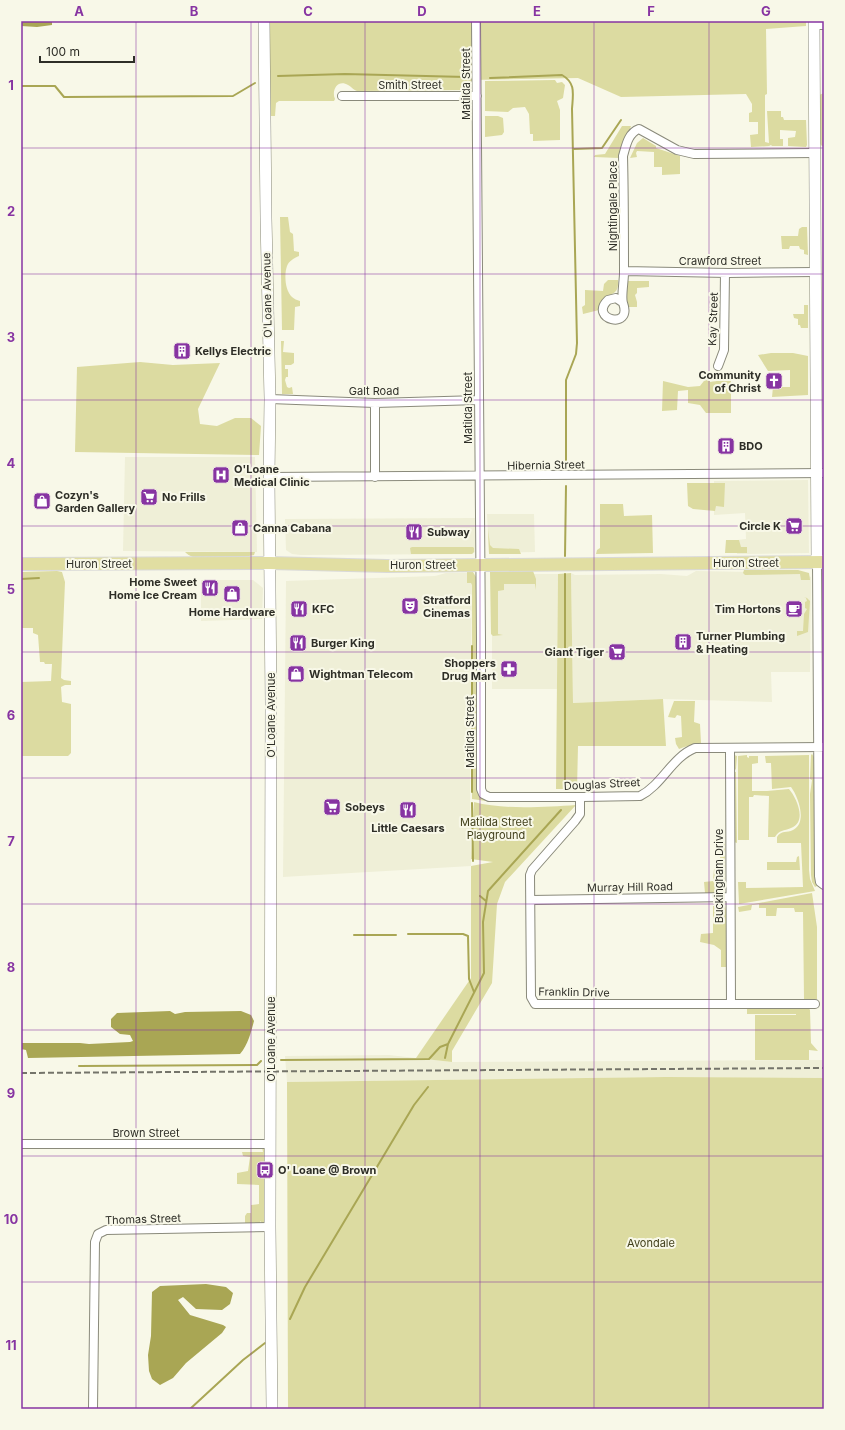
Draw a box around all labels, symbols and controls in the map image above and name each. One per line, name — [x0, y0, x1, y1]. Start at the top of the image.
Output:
text: A — [74, 3, 84, 19]
text: B — [190, 3, 199, 19]
text: C — [303, 3, 313, 19]
text: D — [417, 3, 427, 19]
text: E — [533, 3, 541, 19]
text: F — [647, 3, 655, 19]
text: G — [761, 3, 771, 19]
scale bar — [40, 38, 134, 64]
text: 100 m — [46, 44, 80, 59]
street label: Matilda Street — [459, 48, 473, 120]
text: 1 — [8, 77, 14, 93]
street label: Smith Street — [378, 78, 442, 92]
street label: Nightingale Place — [606, 161, 620, 251]
text: 2 — [7, 203, 15, 219]
street label: O'Loane Avenue — [259, 252, 275, 338]
street label: Crawford Street — [679, 254, 762, 268]
street label: Kay Street — [705, 292, 721, 346]
text: 3 — [7, 329, 15, 345]
building icon: Kellys Electric — [172, 341, 192, 361]
place label: Kellys Electric — [195, 344, 272, 358]
place label: Community of Christ — [698, 368, 761, 395]
church icon: Community of Christ — [764, 371, 784, 391]
street label: Matilda Street — [461, 372, 475, 444]
street label: Galt Road — [349, 384, 399, 398]
building icon: BDO — [716, 436, 736, 456]
place label: BDO — [739, 439, 763, 453]
text: 4 — [7, 455, 16, 471]
street label: Hibernia Street — [507, 457, 585, 473]
place label: O'Loane Medical Clinic — [234, 462, 310, 489]
hospital icon: O'Loane Medical Clinic — [211, 465, 231, 485]
supermarket icon: No Frills — [139, 487, 159, 507]
place label: Cozyn's Garden Gallery — [55, 488, 136, 515]
place label: No Frills — [162, 490, 206, 504]
shop icon: Cozyn's Garden Gallery — [32, 491, 52, 511]
supermarket icon: Circle K — [784, 516, 804, 536]
shop icon: Canna Cabana — [230, 518, 250, 538]
place label: Circle K — [739, 519, 781, 533]
place label: Canna Cabana — [253, 521, 331, 535]
restaurant icon: Subway — [404, 522, 424, 542]
place label: Subway — [427, 525, 470, 539]
street label: Huron Street — [713, 556, 779, 570]
street label: Huron Street — [66, 557, 132, 571]
street label: Huron Street — [390, 558, 456, 572]
place label: Home Sweet Home Ice Cream — [109, 575, 197, 602]
restaurant icon: Home Sweet Home Ice Cream — [200, 578, 220, 598]
text: 5 — [7, 581, 15, 597]
shop icon: Home Hardware — [222, 584, 242, 604]
place label: Stratford Cinemas — [423, 593, 471, 620]
theatre icon: Stratford Cinemas — [400, 596, 420, 616]
restaurant icon: KFC — [289, 599, 309, 619]
cafe icon: Tim Hortons — [784, 599, 804, 619]
place label: KFC — [312, 602, 335, 616]
place label: Tim Hortons — [715, 602, 781, 616]
place label: Home Hardware — [189, 605, 276, 619]
place label: Turner Plumbing & Heating — [696, 629, 785, 656]
building icon: Turner Plumbing & Heating — [673, 632, 693, 652]
restaurant icon: Burger King — [288, 633, 308, 653]
place label: Burger King — [311, 636, 375, 650]
supermarket icon: Giant Tiger — [607, 642, 627, 662]
place label: Giant Tiger — [545, 645, 605, 659]
place label: Shoppers Drug Mart — [442, 656, 496, 683]
pharmacy icon: Shoppers Drug Mart — [499, 659, 519, 679]
shop icon: Wightman Telecom — [286, 664, 306, 684]
place label: Wightman Telecom — [309, 667, 413, 681]
street label: O'Loane Avenue — [264, 672, 278, 758]
street label: Matilda Street — [463, 696, 477, 768]
text: 6 — [7, 707, 15, 723]
street label: Douglas Street — [563, 775, 641, 793]
supermarket icon: Sobeys — [322, 797, 342, 817]
place label: Sobeys — [345, 800, 385, 814]
restaurant icon: Little Caesars — [398, 800, 418, 820]
park label: Matilda Street Playground — [460, 815, 532, 842]
place label: Little Caesars — [371, 821, 445, 835]
street label: Buckingham Drive — [712, 829, 726, 923]
text: 7 — [7, 833, 15, 849]
street label: Murray Hill Road — [587, 879, 673, 895]
text: 8 — [7, 959, 15, 975]
street label: Franklin Drive — [538, 984, 610, 1000]
street label: O'Loane Avenue — [264, 996, 278, 1082]
text: 9 — [7, 1085, 15, 1101]
street label: Brown Street — [112, 1126, 180, 1140]
bus stop icon: O' Loane @ Brown — [255, 1160, 275, 1180]
place label: O' Loane @ Brown — [278, 1163, 376, 1177]
text: 10 — [4, 1211, 18, 1227]
street label: Thomas Street — [105, 1211, 182, 1227]
park label: Avondale — [627, 1236, 675, 1250]
text: 11 — [5, 1337, 17, 1353]

